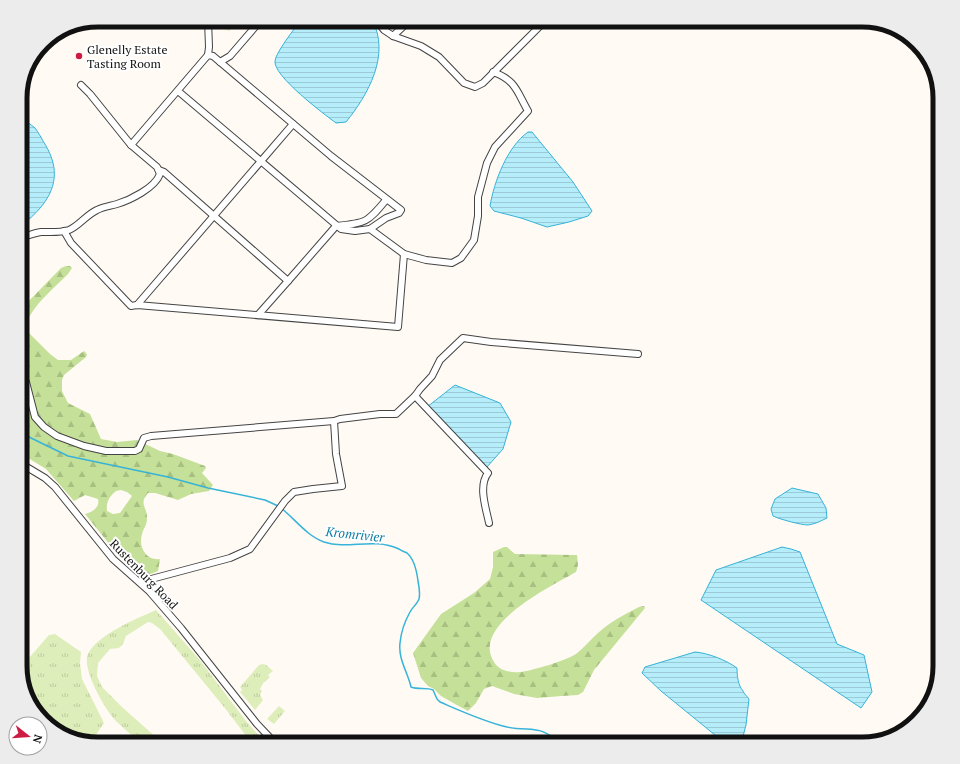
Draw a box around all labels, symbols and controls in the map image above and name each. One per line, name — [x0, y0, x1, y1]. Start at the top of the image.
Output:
place label: Glenelly Estate Tasting Room — [87, 42, 167, 71]
marker: Glenelly Estate Tasting Room — [74, 51, 84, 61]
water label: Kromrivier — [324, 522, 386, 546]
street label: Rustenburg Road — [107, 536, 181, 612]
north arrow — [8, 716, 48, 756]
text: N — [29, 733, 45, 746]

